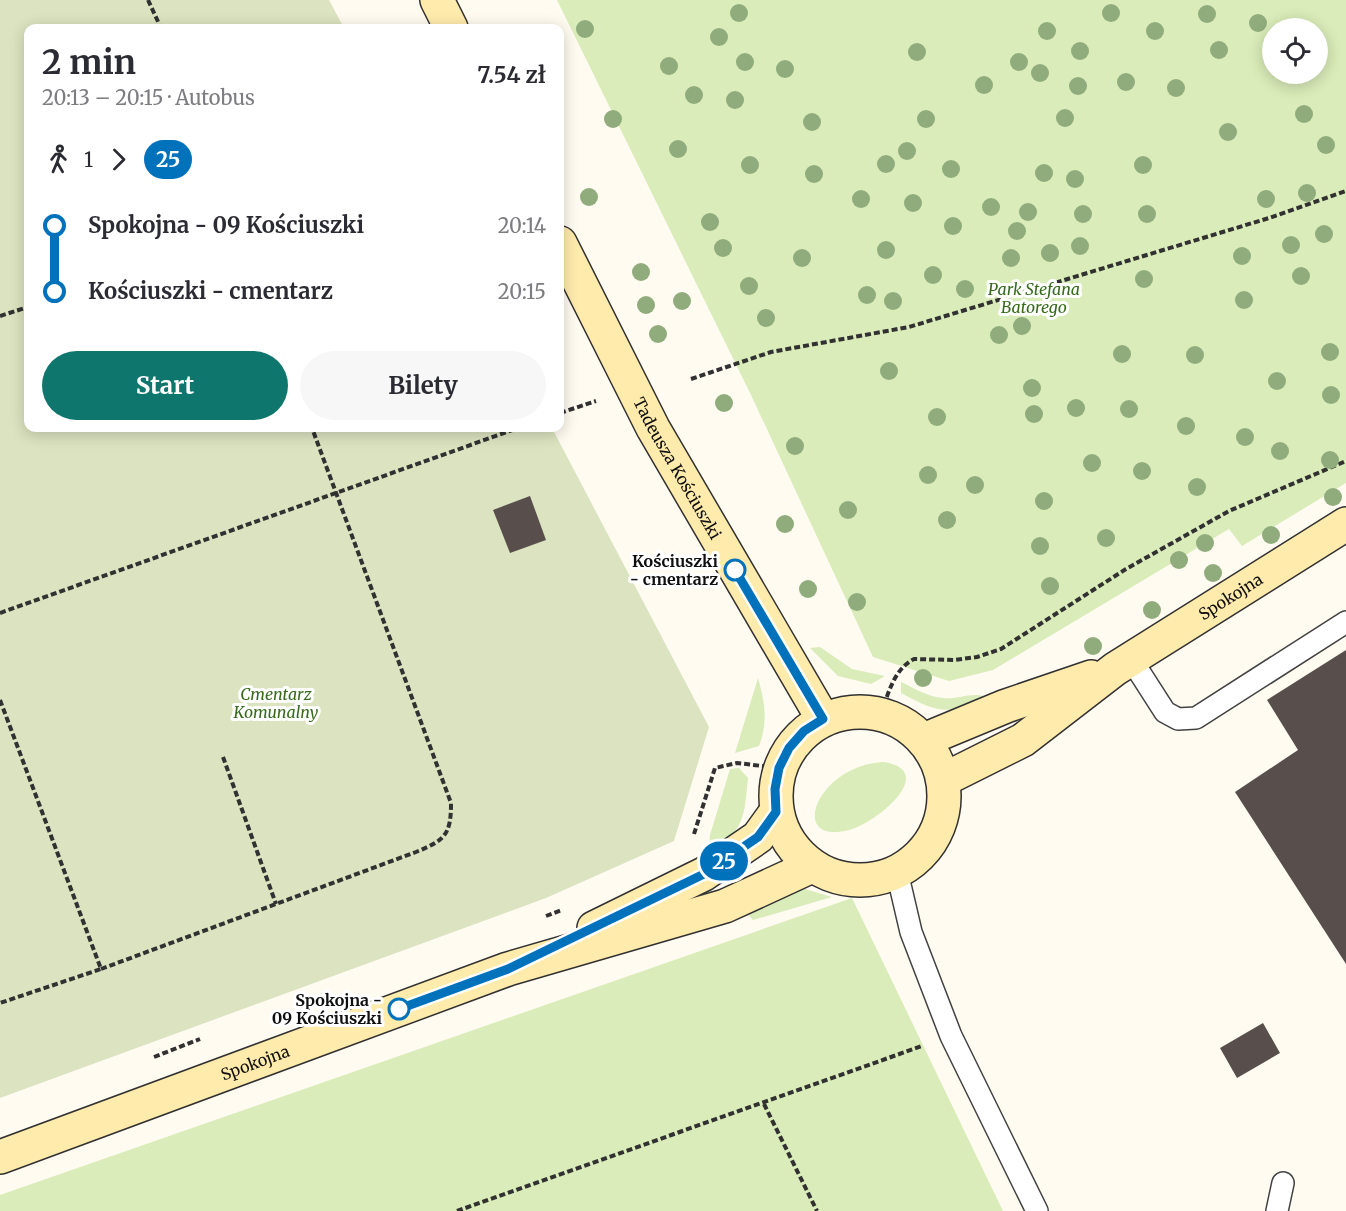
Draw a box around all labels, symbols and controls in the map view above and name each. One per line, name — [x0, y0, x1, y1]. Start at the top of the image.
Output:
map controls — [1262, 18, 1328, 84]
button: locate — [1262, 18, 1328, 84]
text: 2 min — [42, 42, 136, 83]
text: 7.54 zł — [477, 61, 546, 89]
text: 20:13 – 20:15 · Autobus — [42, 85, 255, 110]
icon: walk — [42, 143, 75, 176]
icon: forward — [102, 143, 135, 176]
text: 25 — [156, 146, 180, 173]
text: 1 — [84, 147, 93, 172]
text: Spokojna - 09 Kościuszki — [88, 211, 364, 239]
text: 20:14 — [498, 213, 546, 238]
text: Kościuszki - cmentarz — [88, 277, 333, 305]
text: 20:15 — [498, 279, 546, 304]
park label: Park Stefana Batorego — [988, 279, 1080, 317]
button: Start — [42, 351, 288, 420]
button: Bilety — [300, 351, 546, 420]
street label: Tadeusza Kościuszki — [629, 394, 726, 543]
place label: Kościuszki - cmentarz — [630, 551, 719, 589]
marker: Kościuszki - cmentarz — [724, 559, 746, 581]
street label: Spokojna — [1195, 569, 1267, 624]
park label: Cmentarz Komunalny — [233, 684, 319, 722]
line badge: 25 — [697, 842, 751, 880]
text: 25 — [712, 848, 736, 875]
place label: Spokojna - 09 Kościuszki — [272, 990, 383, 1028]
marker: Spokojna - 09 Kościuszki — [388, 998, 410, 1020]
street label: Spokojna — [218, 1041, 293, 1084]

